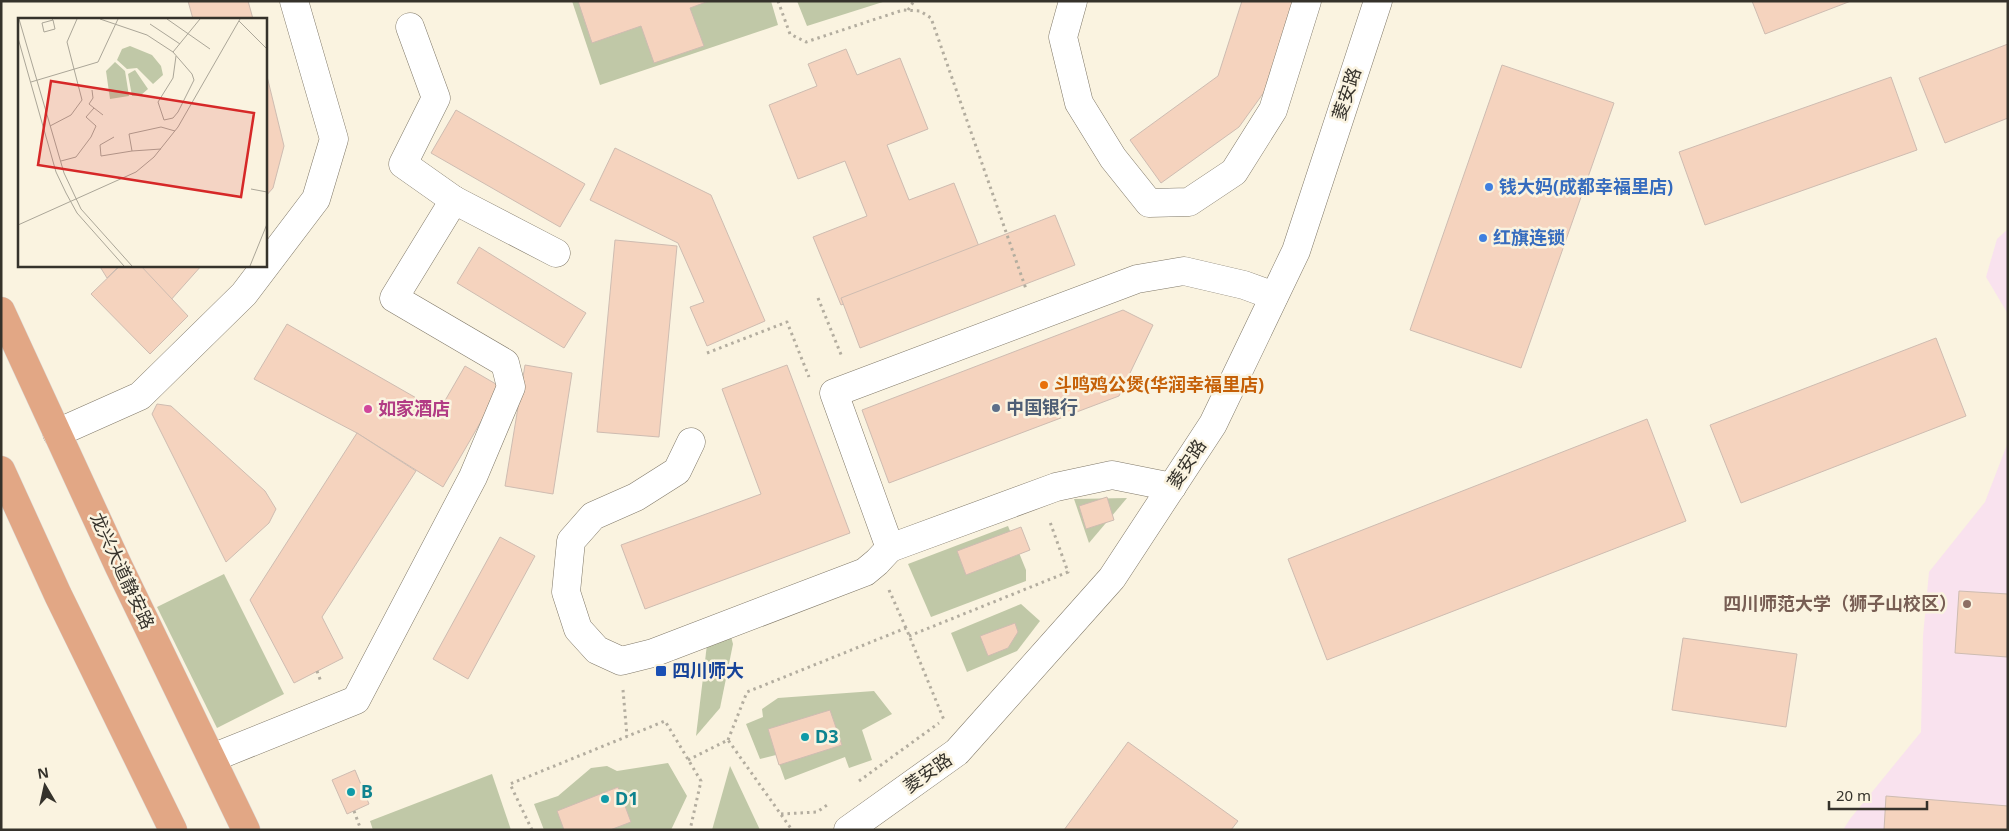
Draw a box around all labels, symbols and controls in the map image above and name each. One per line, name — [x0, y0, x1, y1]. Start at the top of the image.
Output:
inset map — [18, 18, 266, 266]
street label: 菱安路 — [1326, 64, 1366, 123]
place label: 钱大妈(成都幸福里店) — [1499, 174, 1673, 198]
marker: 钱大妈(成都幸福里店) — [1483, 181, 1495, 193]
place label: 红旗连锁 — [1493, 225, 1565, 249]
marker: 红旗连锁 — [1477, 232, 1489, 244]
place label: 斗鸣鸡公煲(华润幸福里店) — [1054, 372, 1264, 396]
marker: 斗鸣鸡公煲(华润幸福里店) — [1038, 379, 1050, 391]
place label: 中国银行 — [1006, 395, 1078, 419]
place label: 如家酒店 — [378, 396, 450, 420]
marker: 中国银行 — [990, 402, 1002, 414]
marker: 如家酒店 — [362, 403, 374, 415]
street label: 菱安路 — [1161, 434, 1211, 493]
street label: 龙兴大道静安路 — [85, 508, 160, 633]
place label: 四川师范大学（狮子山校区） — [1723, 591, 1957, 615]
marker: 四川师范大学（狮子山校区） — [1961, 598, 1973, 610]
place label: 四川师大 — [672, 658, 744, 682]
marker: 四川师大 — [654, 664, 668, 678]
place label: D3 — [815, 724, 838, 748]
marker: D3 — [799, 731, 811, 743]
street label: 菱安路 — [898, 747, 956, 797]
north arrow — [20, 761, 70, 811]
text: N — [36, 762, 50, 783]
scale bar — [1829, 778, 1926, 810]
place label: B — [361, 779, 373, 803]
text: 20 m — [1836, 785, 1871, 805]
marker: B — [345, 786, 357, 798]
place label: D1 — [615, 786, 638, 810]
marker: D1 — [599, 793, 611, 805]

